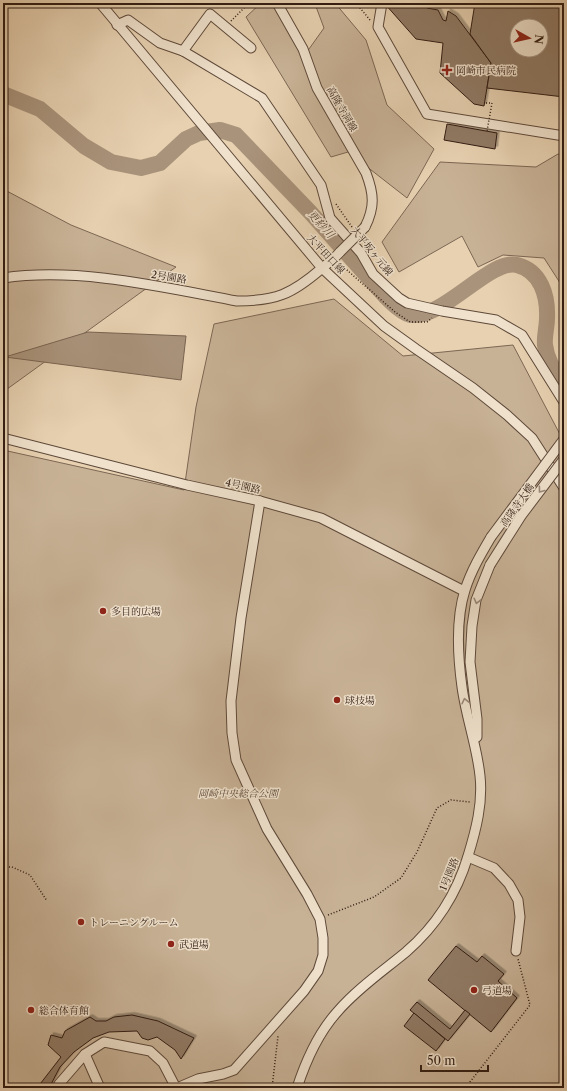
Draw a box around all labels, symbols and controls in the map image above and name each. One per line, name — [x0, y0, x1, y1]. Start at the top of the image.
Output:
north arrow — [509, 18, 549, 58]
text: N — [531, 34, 546, 46]
marker: 岡崎市民病院 — [441, 64, 453, 76]
place label: 岡崎市民病院 — [456, 64, 516, 77]
street label: 高隆寺洞線 — [324, 84, 360, 134]
water label: 更紗川 — [305, 207, 338, 242]
street label: 大平坂ヶ元線 — [348, 224, 396, 278]
street label: 大平田口線 — [304, 231, 348, 277]
street label: 2号園路 — [150, 268, 188, 286]
street label: 4号園路 — [224, 476, 262, 496]
street label: 高隆寺大橋 — [497, 481, 537, 529]
one-way arrow — [538, 486, 545, 493]
one-way arrow — [473, 598, 481, 604]
place label: 多目的広場 — [111, 605, 161, 618]
marker: 多目的広場 — [98, 606, 108, 616]
place label: 球技場 — [345, 694, 375, 707]
marker: 球技場 — [332, 695, 342, 705]
one-way arrow — [461, 697, 469, 704]
park label: 岡崎中央総合公園 — [198, 787, 280, 800]
street label: 1号園路 — [437, 856, 461, 892]
place label: トレーニングルーム — [89, 916, 179, 929]
marker: トレーニングルーム — [76, 917, 86, 927]
place label: 武道場 — [179, 938, 209, 951]
marker: 武道場 — [166, 939, 176, 949]
place label: 弓道場 — [482, 984, 512, 997]
marker: 弓道場 — [469, 985, 479, 995]
place label: 総合体育館 — [39, 1004, 89, 1017]
marker: 総合体育館 — [26, 1005, 36, 1015]
scale bar — [421, 1047, 488, 1073]
text: 50 m — [427, 1053, 456, 1068]

